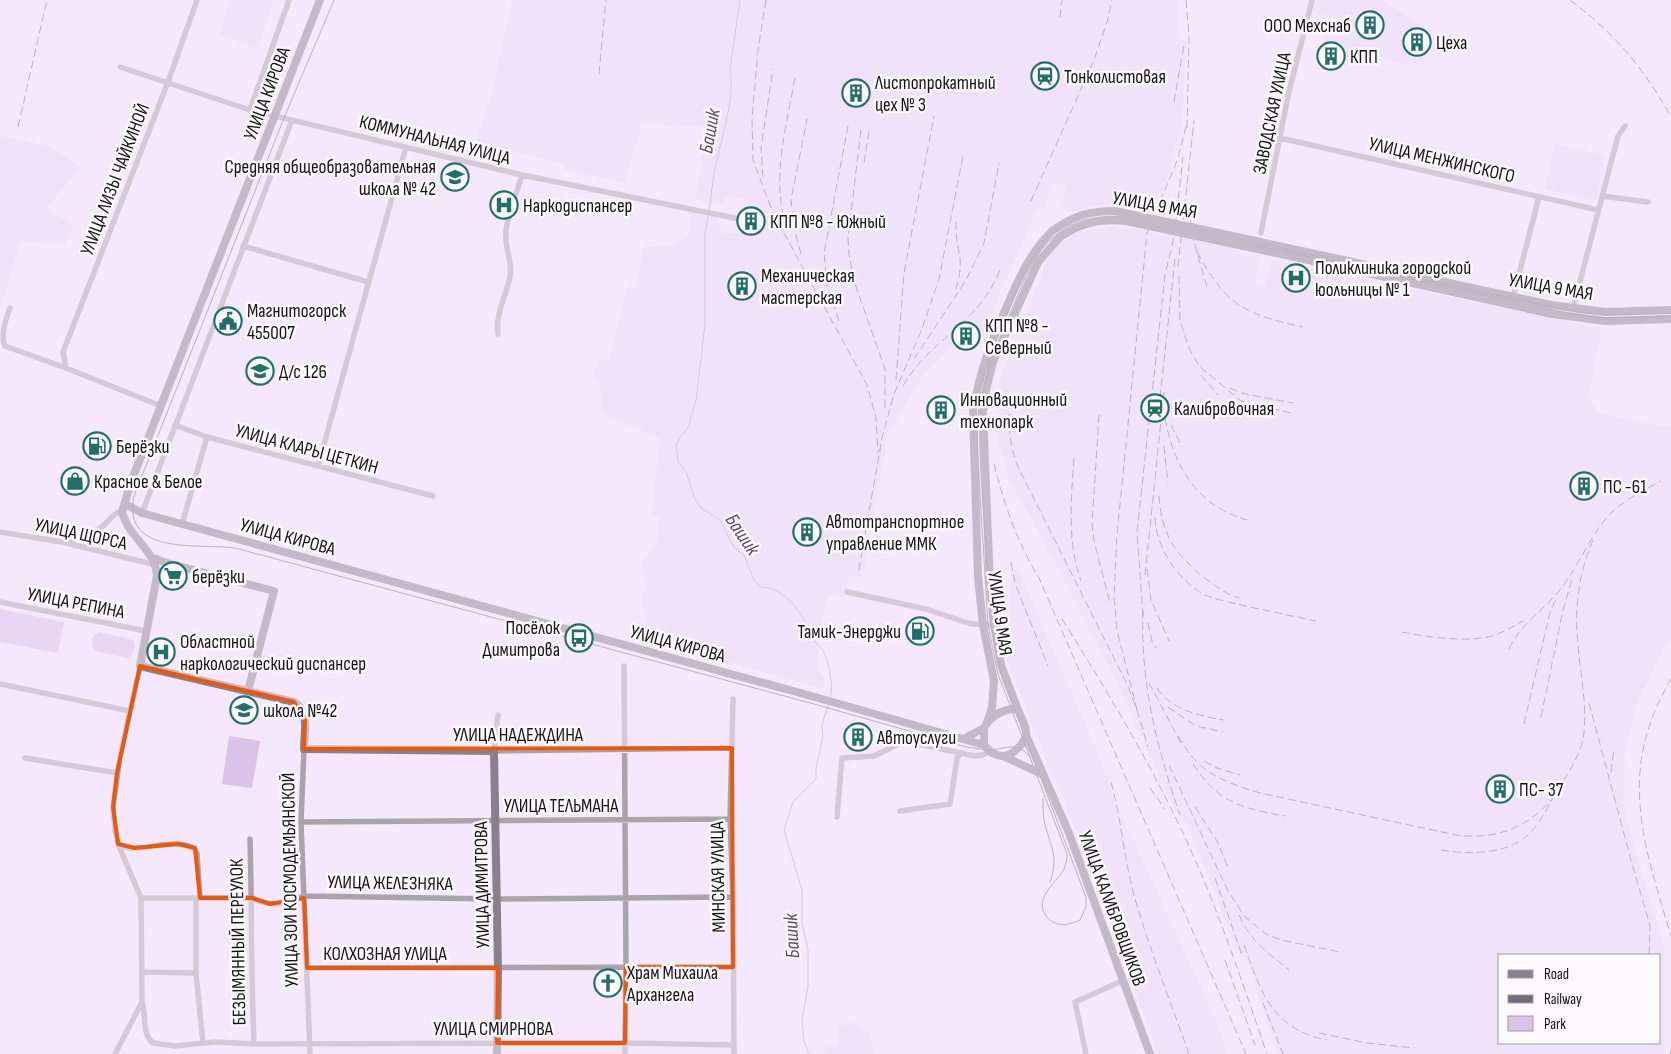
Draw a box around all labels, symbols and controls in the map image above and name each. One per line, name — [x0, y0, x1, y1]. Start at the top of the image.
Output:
building icon: ООО Мехснаб — [1355, 10, 1385, 40]
place label: ООО Мехснаб — [1264, 15, 1351, 38]
building icon: Цеха — [1402, 27, 1432, 57]
place label: Цеха — [1436, 32, 1467, 55]
building icon: КПП — [1316, 41, 1346, 71]
street label: УЛИЦА КИРОВА — [239, 43, 296, 143]
place label: КПП — [1350, 46, 1378, 69]
street label: ЗАВОДСКАЯ УЛИЦА — [1248, 49, 1297, 176]
station icon: Тонколистовая — [1030, 61, 1060, 91]
place label: Тонколистовая — [1064, 66, 1166, 89]
place label: Листопрокатный цех № 3 — [874, 72, 996, 117]
building icon: Листопрокатный цех № 3 — [841, 78, 871, 108]
street label: УЛИЦА ЛИЗЫ ЧАЙКИНОЙ — [76, 100, 155, 259]
water label: Башик — [694, 105, 726, 155]
street label: КОММУНАЛЬНАЯ УЛИЦА — [357, 111, 513, 171]
street label: УЛИЦА МЕНЖИНСКОГО — [1366, 132, 1517, 188]
place label: Средняя общеобразовательная школа № 42 — [225, 156, 436, 201]
school or university icon: Средняя общеобразовательная школа № 42 — [440, 162, 470, 192]
street label: УЛИЦА 9 МАЯ — [1111, 187, 1199, 224]
hospital icon: Наркодиспансер — [489, 190, 519, 220]
place label: Наркодиспансер — [523, 195, 632, 218]
building icon: КПП №8 - Южный — [736, 206, 766, 236]
place label: КПП №8 - Южный — [770, 211, 886, 234]
place label: Поликлиника городской юольницы № 1 — [1315, 257, 1471, 302]
hospital icon: Поликлиника городской юольницы № 1 — [1281, 263, 1311, 293]
place label: Механическая мастерская — [761, 265, 855, 310]
street label: УЛИЦА 9 МАЯ — [1507, 269, 1595, 306]
building icon: Механическая мастерская — [727, 271, 757, 301]
place label: Магнитогорск 455007 — [247, 300, 347, 345]
public building icon: Магнитогорск 455007 — [213, 306, 243, 336]
place label: КПП №8 - Северный — [985, 315, 1052, 360]
building icon: КПП №8 - Северный — [951, 321, 981, 351]
school or university icon: Д/с 126 — [245, 356, 275, 386]
place label: Д/с 126 — [279, 361, 327, 384]
place label: Инновационный технопарк — [960, 389, 1067, 434]
station icon: Калибровочная — [1140, 393, 1170, 423]
building icon: Инновационный технопарк — [926, 395, 956, 425]
place label: Калибровочная — [1174, 398, 1274, 421]
street label: УЛИЦА КЛАРЫ ЦЕТКИН — [233, 419, 381, 480]
fuel station icon: Берёзки — [82, 431, 112, 461]
place label: Берёзки — [116, 436, 169, 459]
shop icon: Красное & Белое — [60, 466, 90, 496]
place label: Красное & Белое — [94, 471, 202, 494]
building icon: ПС -61 — [1569, 471, 1599, 501]
place label: ПС -61 — [1603, 476, 1647, 499]
water label: Башик — [720, 509, 766, 561]
place label: Автотранспортное управление ММК — [825, 511, 964, 556]
street label: УЛИЦА ЩОРСА — [32, 513, 130, 556]
street label: УЛИЦА КИРОВА — [237, 514, 339, 561]
building icon: Автотранспортное управление ММК — [792, 517, 822, 547]
supermarket icon: берёзки — [158, 561, 188, 591]
place label: берёзки — [192, 566, 245, 589]
street label: УЛИЦА 9 МАЯ — [982, 569, 1017, 657]
street label: УЛИЦА РЕПИНА — [25, 583, 127, 624]
fuel station icon: Тамик-Энерджи — [905, 616, 935, 646]
place label: Посёлок Димитрова — [483, 617, 561, 662]
street label: УЛИЦА КИРОВА — [627, 621, 729, 668]
place label: Тамик-Энерджи — [798, 621, 901, 644]
bus stop icon: Посёлок Димитрова — [564, 623, 594, 653]
place label: Областной наркологический диспансер — [180, 631, 366, 676]
hospital icon: Областной наркологический диспансер — [146, 637, 176, 667]
school or university icon: школа №42 — [229, 695, 259, 725]
place label: школа №42 — [263, 700, 337, 723]
building icon: Автоуслуги — [843, 722, 873, 752]
street label: УЛИЦА НАДЕЖДИНА — [453, 724, 584, 747]
place label: Автоуслуги — [876, 727, 956, 750]
street label: УЛИЦА ЗОИ КОСМОДЕМЬЯНСКОЙ — [277, 772, 304, 988]
building icon: ПС- 37 — [1485, 774, 1515, 804]
place label: ПС- 37 — [1519, 779, 1564, 802]
street label: УЛИЦА ТЕЛЬМАНА — [504, 795, 619, 818]
street label: УЛИЦА ДИМИТРОВА — [470, 820, 495, 949]
street label: МИНСКАЯ УЛИЦА — [706, 820, 731, 933]
street label: УЛИЦА КАЛИБРОВЩИКОВ — [1073, 828, 1150, 989]
street label: БЕЗЫМЯННЫЙ ПЕРЕУЛОК — [226, 858, 251, 1026]
street label: УЛИЦА ЖЕЛЕЗНЯКА — [327, 871, 454, 896]
water label: Башик — [779, 911, 805, 959]
street label: КОЛХОЗНАЯ УЛИЦА — [323, 943, 448, 966]
legend — [1498, 954, 1661, 1044]
place label: Храм Михаила Архангела — [626, 962, 718, 1007]
text: Road — [1544, 965, 1569, 984]
church icon: Храм Михаила Архангела — [593, 968, 623, 998]
text: Railway — [1544, 990, 1582, 1009]
text: Park — [1544, 1015, 1566, 1034]
street label: УЛИЦА СМИРНОВА — [433, 1018, 554, 1041]

